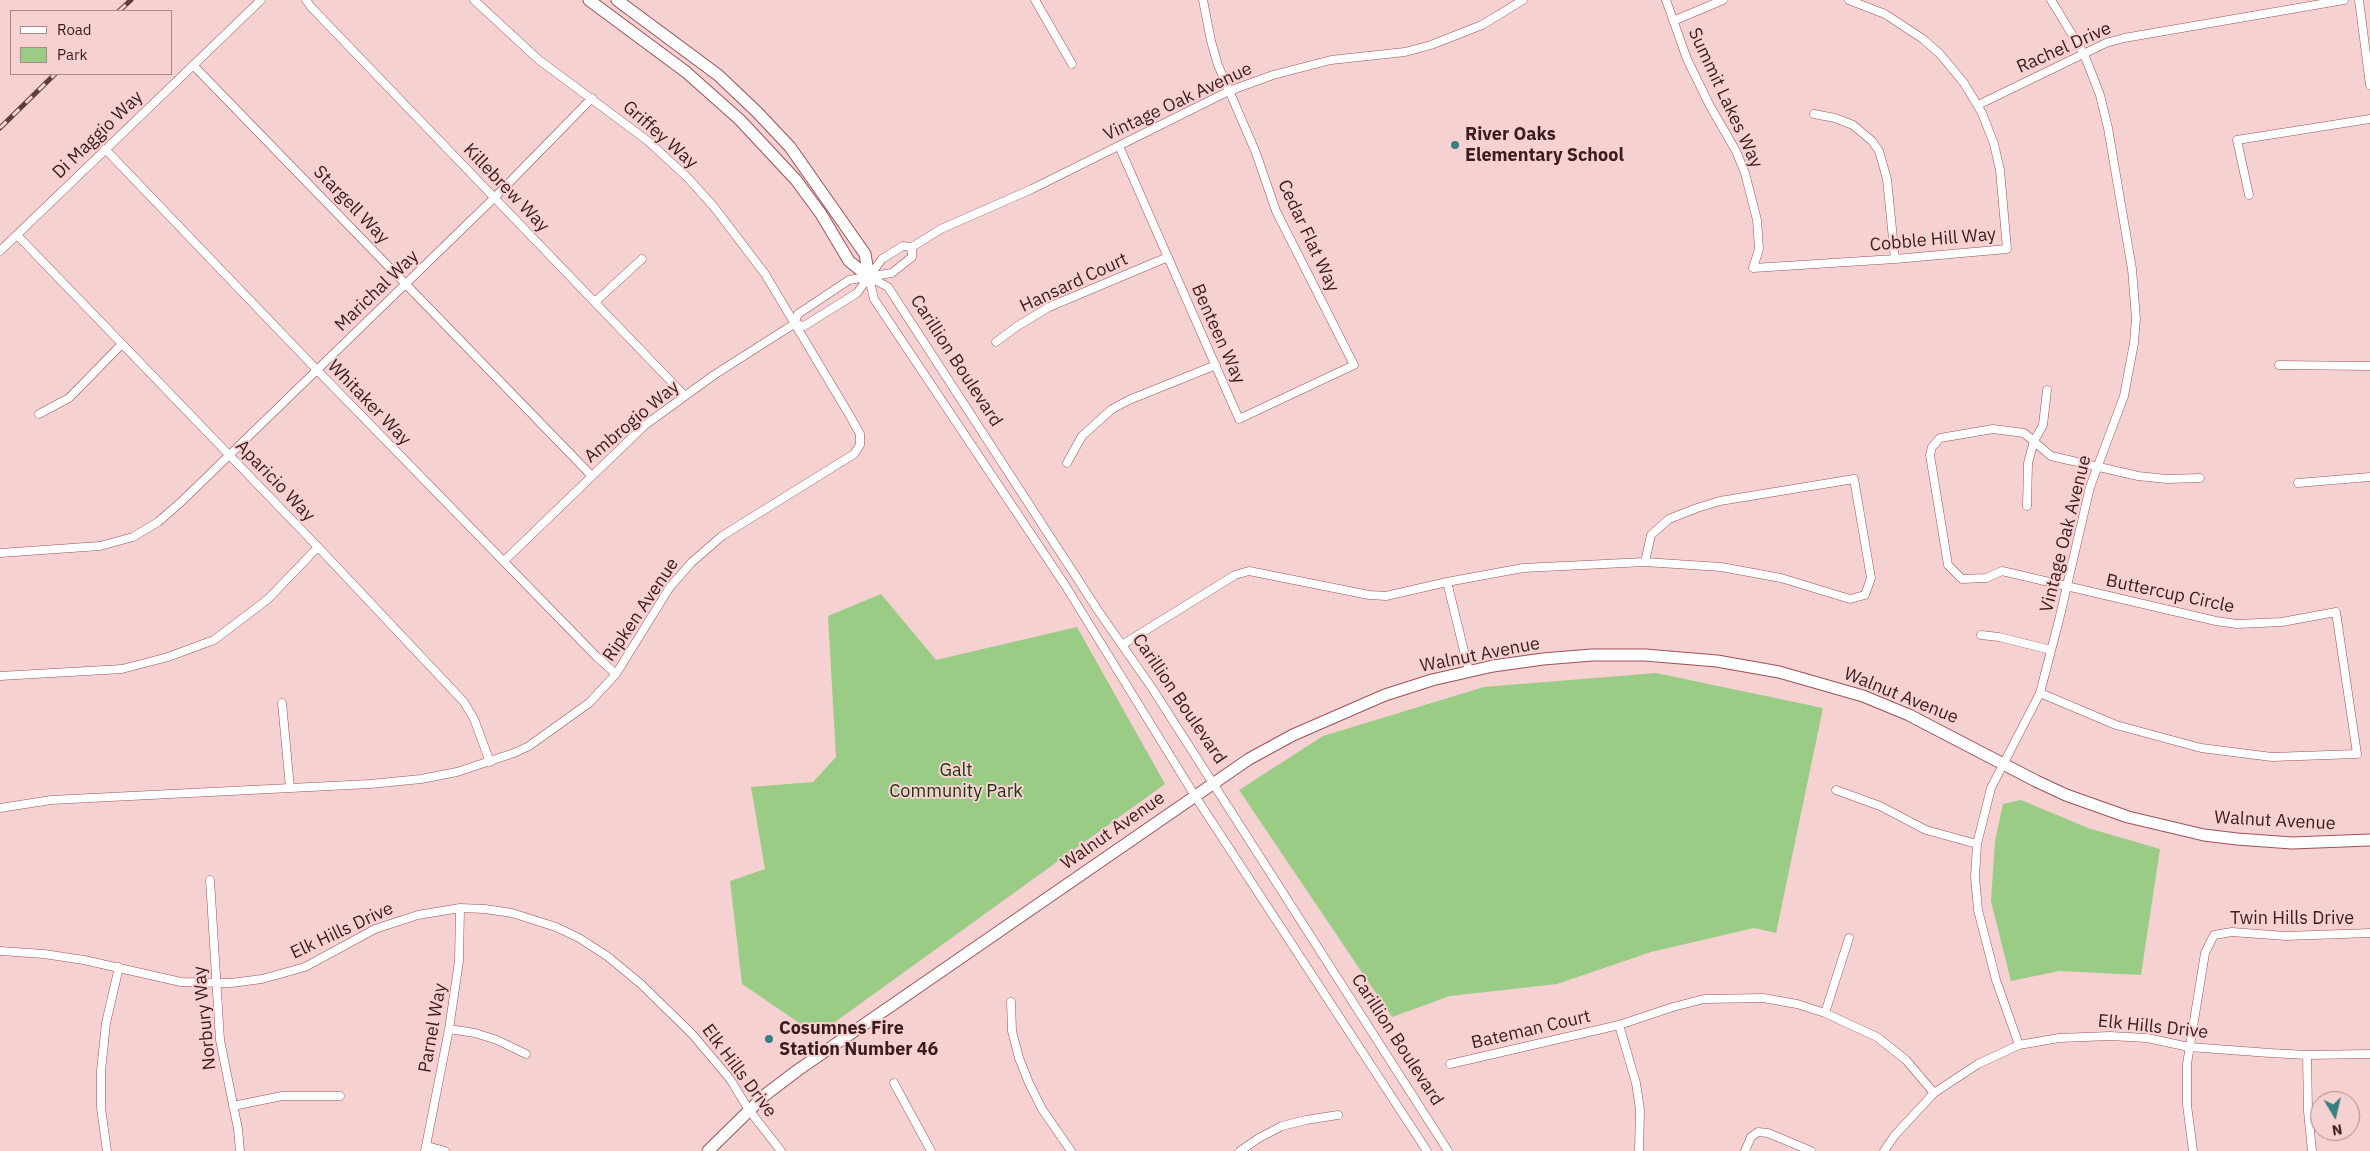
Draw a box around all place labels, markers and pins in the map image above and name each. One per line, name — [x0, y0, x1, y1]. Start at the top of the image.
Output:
place label: River Oaks Elementary School — [1465, 124, 1624, 166]
marker: River Oaks Elementary School — [1449, 139, 1461, 151]
place label: Cosumnes Fire Station Number 46 — [779, 1018, 938, 1060]
marker: Cosumnes Fire Station Number 46 — [763, 1033, 775, 1045]

